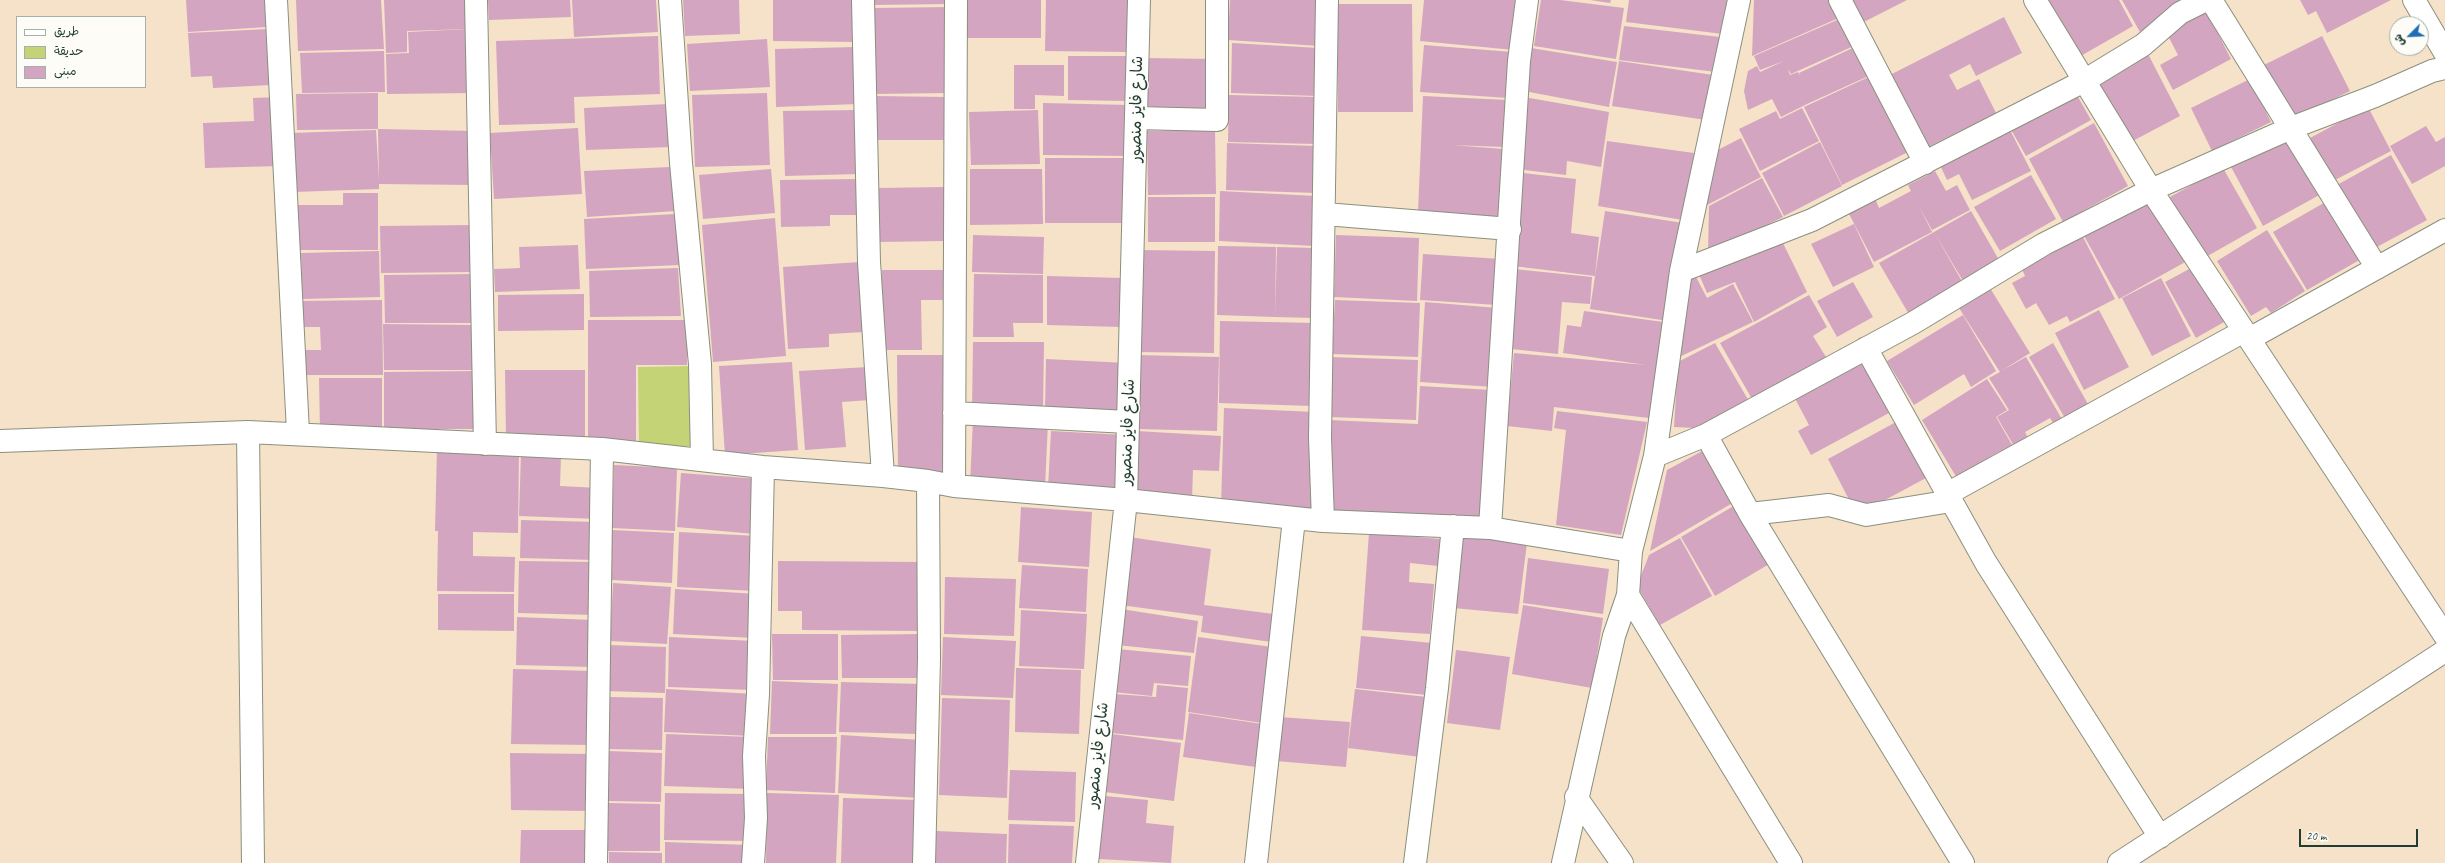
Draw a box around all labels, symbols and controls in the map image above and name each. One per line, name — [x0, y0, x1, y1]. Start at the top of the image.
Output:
legend — [16, 16, 146, 88]
north arrow — [2389, 16, 2429, 56]
text: طريق — [54, 23, 79, 39]
text: ش — [2390, 32, 2408, 49]
text: حديقة — [54, 43, 83, 59]
street label: شارع فايز منصور — [1126, 56, 1148, 162]
text: مبنى — [54, 63, 77, 79]
street label: شارع فايز منصور — [1117, 379, 1139, 485]
street label: شارع فايز منصور — [1083, 701, 1113, 809]
scale bar — [2301, 821, 2420, 847]
text: 20 m — [2306, 828, 2326, 844]

